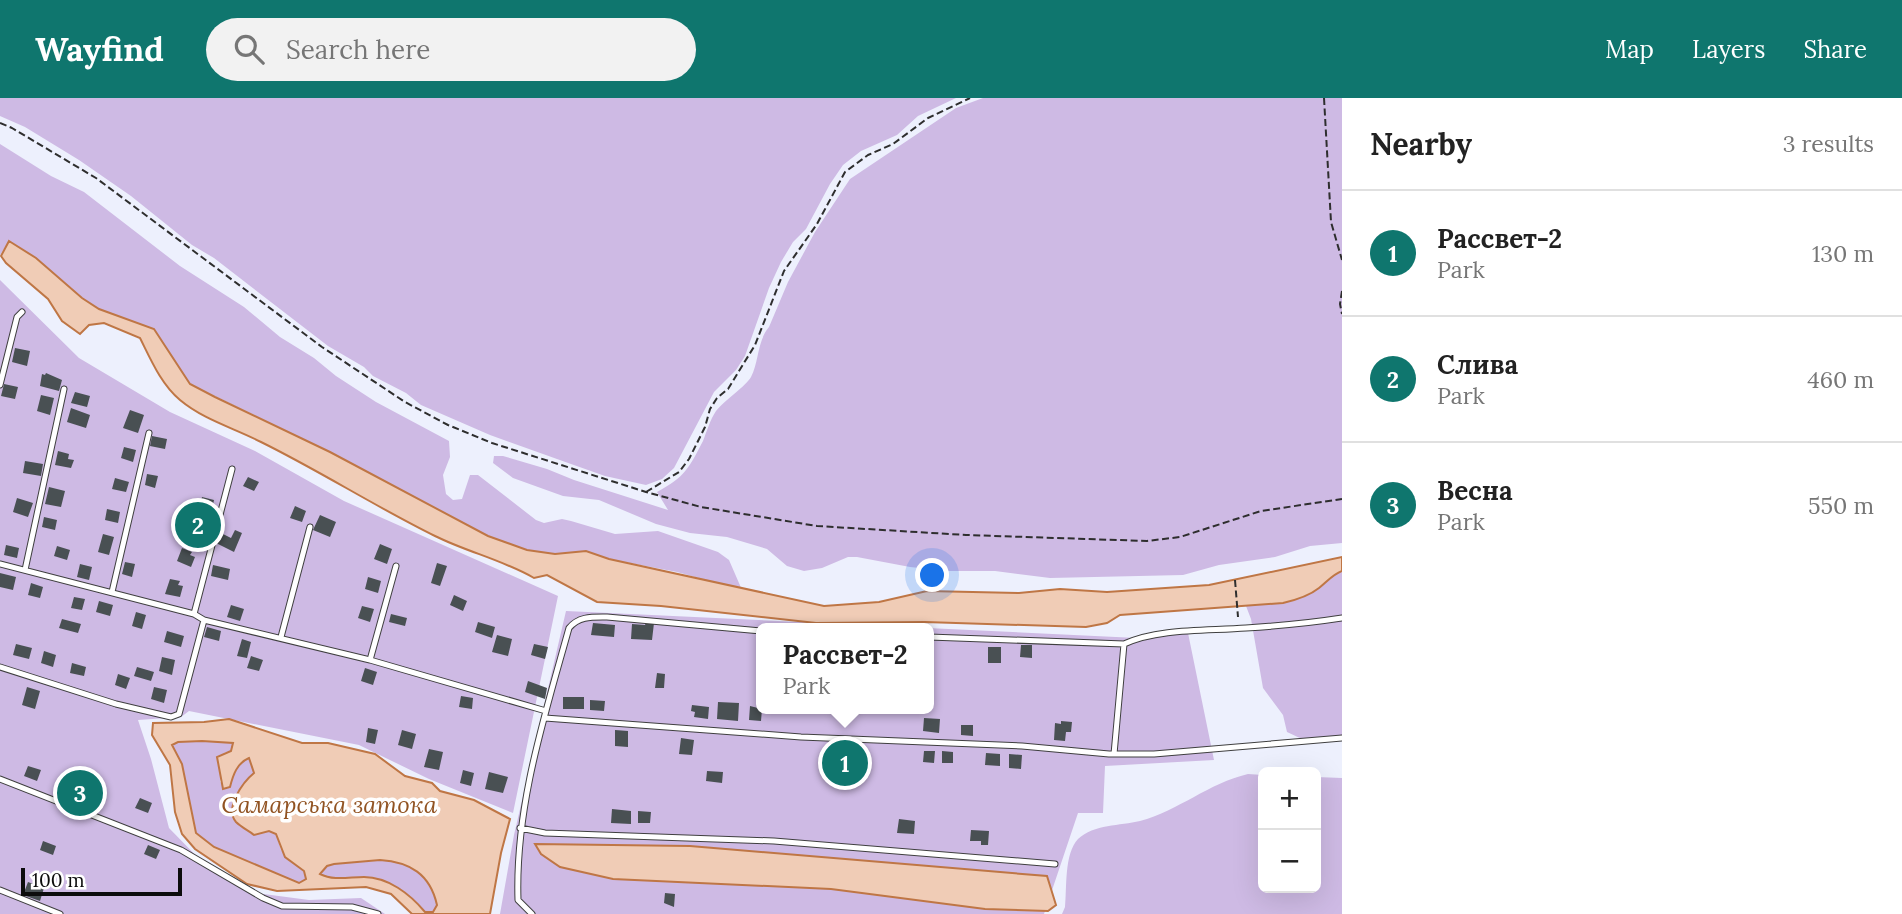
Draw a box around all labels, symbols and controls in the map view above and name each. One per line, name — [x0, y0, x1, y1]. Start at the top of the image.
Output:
search box — [206, 18, 696, 81]
text: Wayfind — [35, 28, 164, 70]
icon: search — [230, 30, 268, 68]
text: Search here — [286, 33, 430, 66]
text: Map — [1605, 34, 1654, 65]
text: Layers — [1692, 34, 1765, 65]
text: Share — [1803, 34, 1867, 65]
text: Nearby — [1370, 125, 1472, 163]
text: 3 results — [1783, 129, 1874, 158]
text: Рассвет-2 — [1437, 222, 1562, 255]
text: 1 — [1388, 239, 1398, 268]
text: 130 m — [1812, 239, 1874, 268]
text: Park — [1437, 255, 1485, 284]
text: Слива — [1437, 348, 1518, 381]
text: 2 — [1387, 365, 1399, 394]
text: 460 m — [1807, 365, 1874, 394]
text: Park — [1437, 381, 1485, 410]
text: Весна — [1437, 474, 1513, 507]
text: 3 — [1387, 491, 1399, 520]
text: 550 m — [1808, 491, 1874, 520]
pin: 2 — [175, 499, 221, 551]
text: Park — [1437, 507, 1485, 536]
your location — [915, 558, 949, 592]
popup — [756, 623, 934, 714]
text: Рассвет-2 — [782, 638, 908, 671]
text: Park — [782, 671, 830, 700]
pin: 1 — [822, 737, 868, 789]
pin: 3 — [57, 767, 103, 819]
map controls — [1258, 767, 1321, 893]
button: + — [1258, 767, 1321, 830]
water label: Самарська затока — [221, 789, 438, 820]
button: − — [1258, 830, 1321, 893]
scale bar — [21, 865, 182, 897]
text: 100 m — [32, 868, 85, 892]

